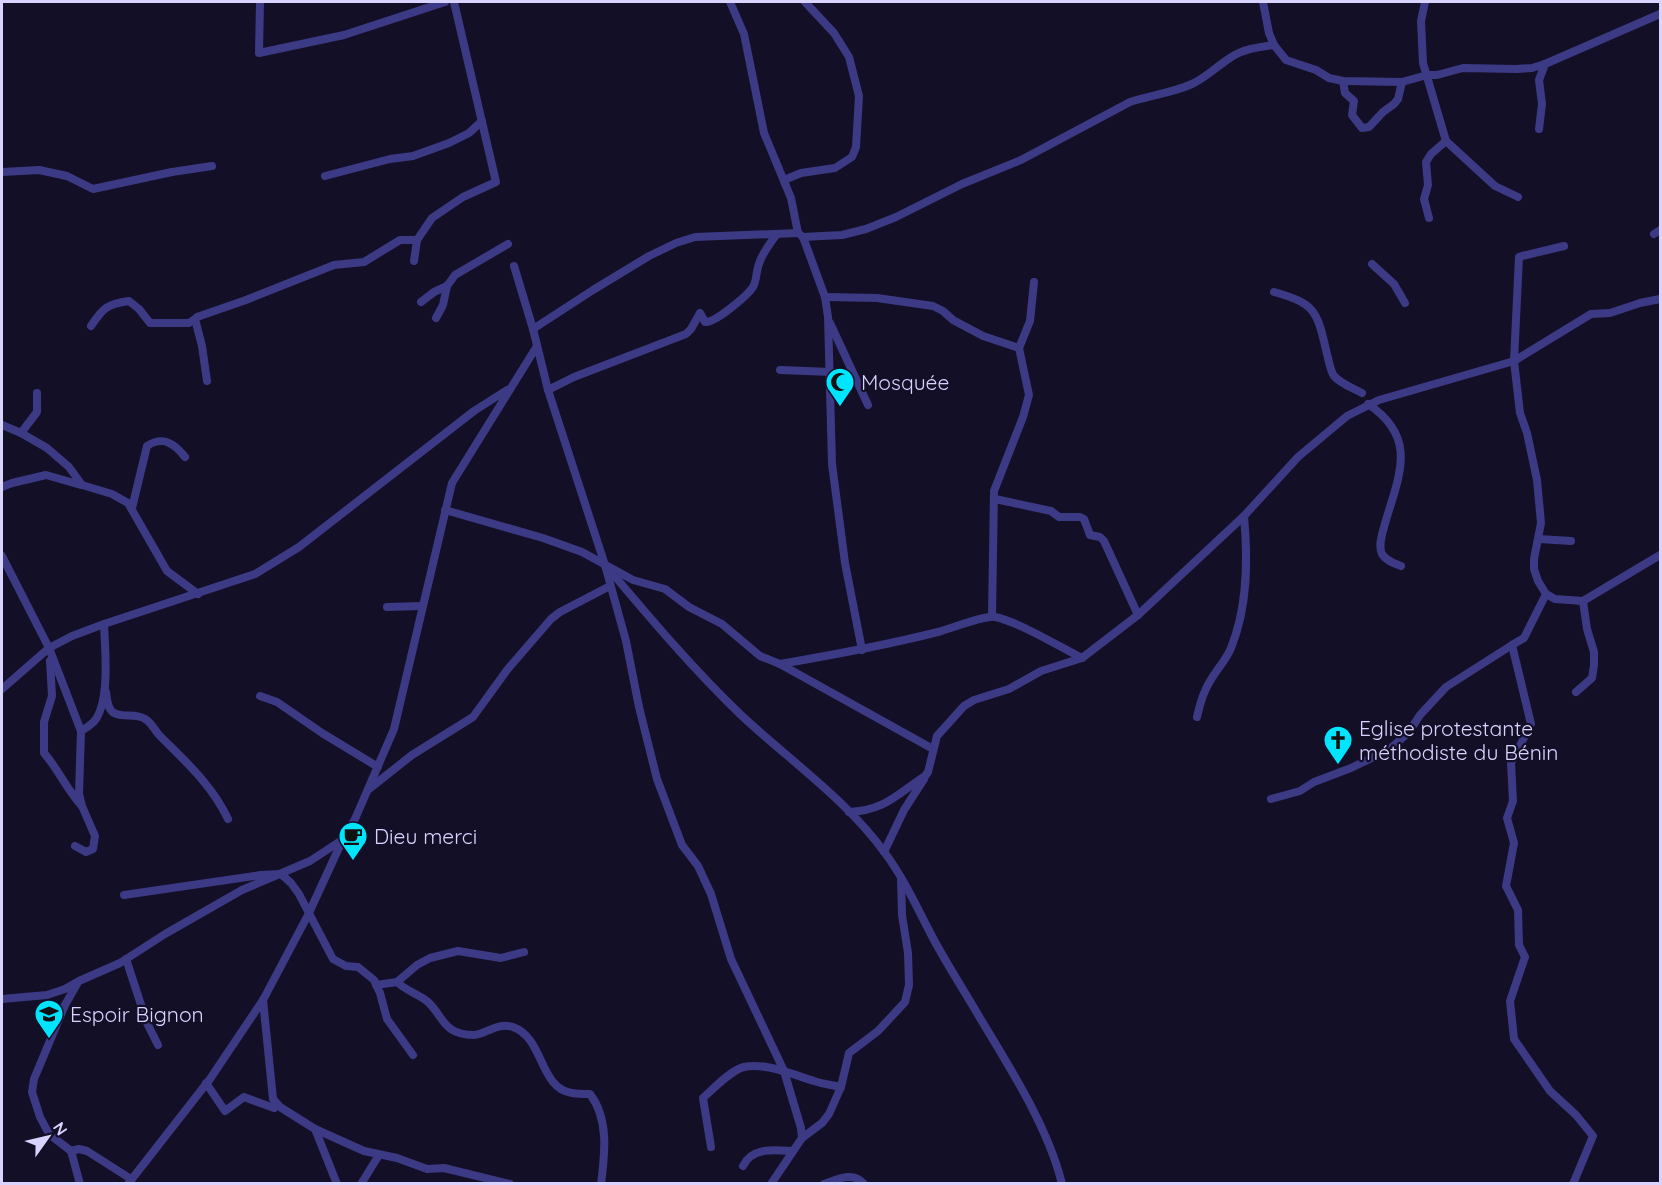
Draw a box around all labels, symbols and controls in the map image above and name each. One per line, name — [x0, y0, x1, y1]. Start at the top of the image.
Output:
mosque icon: Mosquée — [824, 366, 856, 408]
place label: Mosquée — [861, 369, 949, 395]
place label: Eglise protestante méthodiste du Bénin — [1359, 715, 1558, 765]
church icon: Eglise protestante méthodiste du Bénin — [1322, 724, 1354, 766]
cafe icon: Dieu merci — [337, 820, 369, 862]
place label: Dieu merci — [374, 823, 477, 849]
school or university icon: Espoir Bignon — [33, 998, 65, 1040]
place label: Espoir Bignon — [70, 1001, 204, 1027]
north arrow — [18, 1107, 78, 1167]
text: N — [49, 1118, 72, 1139]

